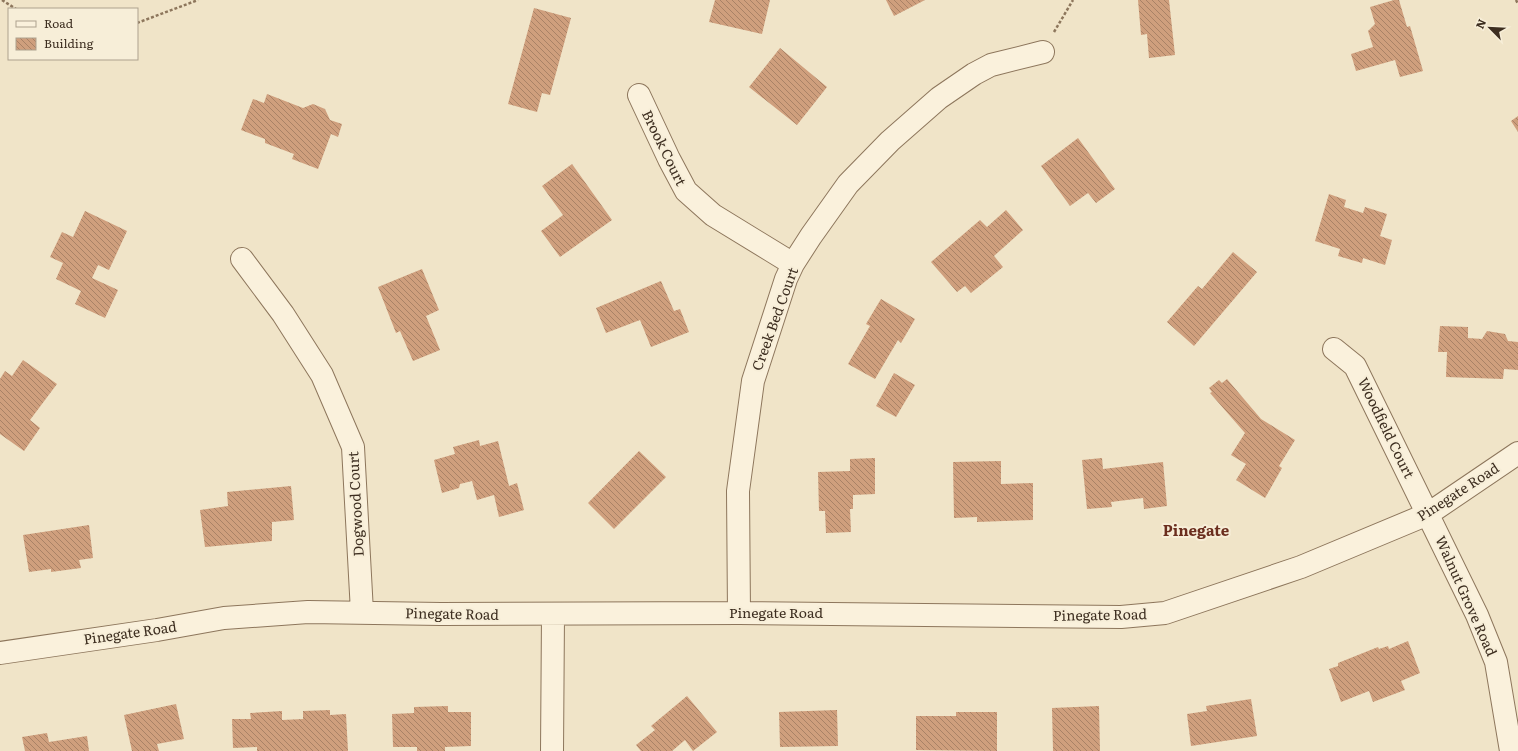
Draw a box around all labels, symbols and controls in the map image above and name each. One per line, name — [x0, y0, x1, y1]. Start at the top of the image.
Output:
legend — [8, 8, 138, 60]
north arrow — [1470, 8, 1510, 48]
text: Road — [44, 14, 74, 32]
text: N — [1471, 16, 1489, 31]
text: Building — [44, 34, 94, 52]
street label: Brook Court — [638, 106, 692, 189]
street label: Creek Bed Court — [746, 264, 802, 373]
street label: Woodfield Court — [1354, 374, 1420, 482]
street label: Dogwood Court — [342, 451, 368, 557]
street label: Pinegate Road — [1413, 457, 1503, 525]
district label: Pinegate — [1163, 518, 1230, 541]
street label: Walnut Grove Road — [1431, 532, 1503, 659]
street label: Pinegate Road — [405, 602, 500, 624]
street label: Pinegate Road — [729, 602, 823, 622]
street label: Pinegate Road — [1053, 603, 1148, 625]
street label: Pinegate Road — [82, 616, 178, 648]

